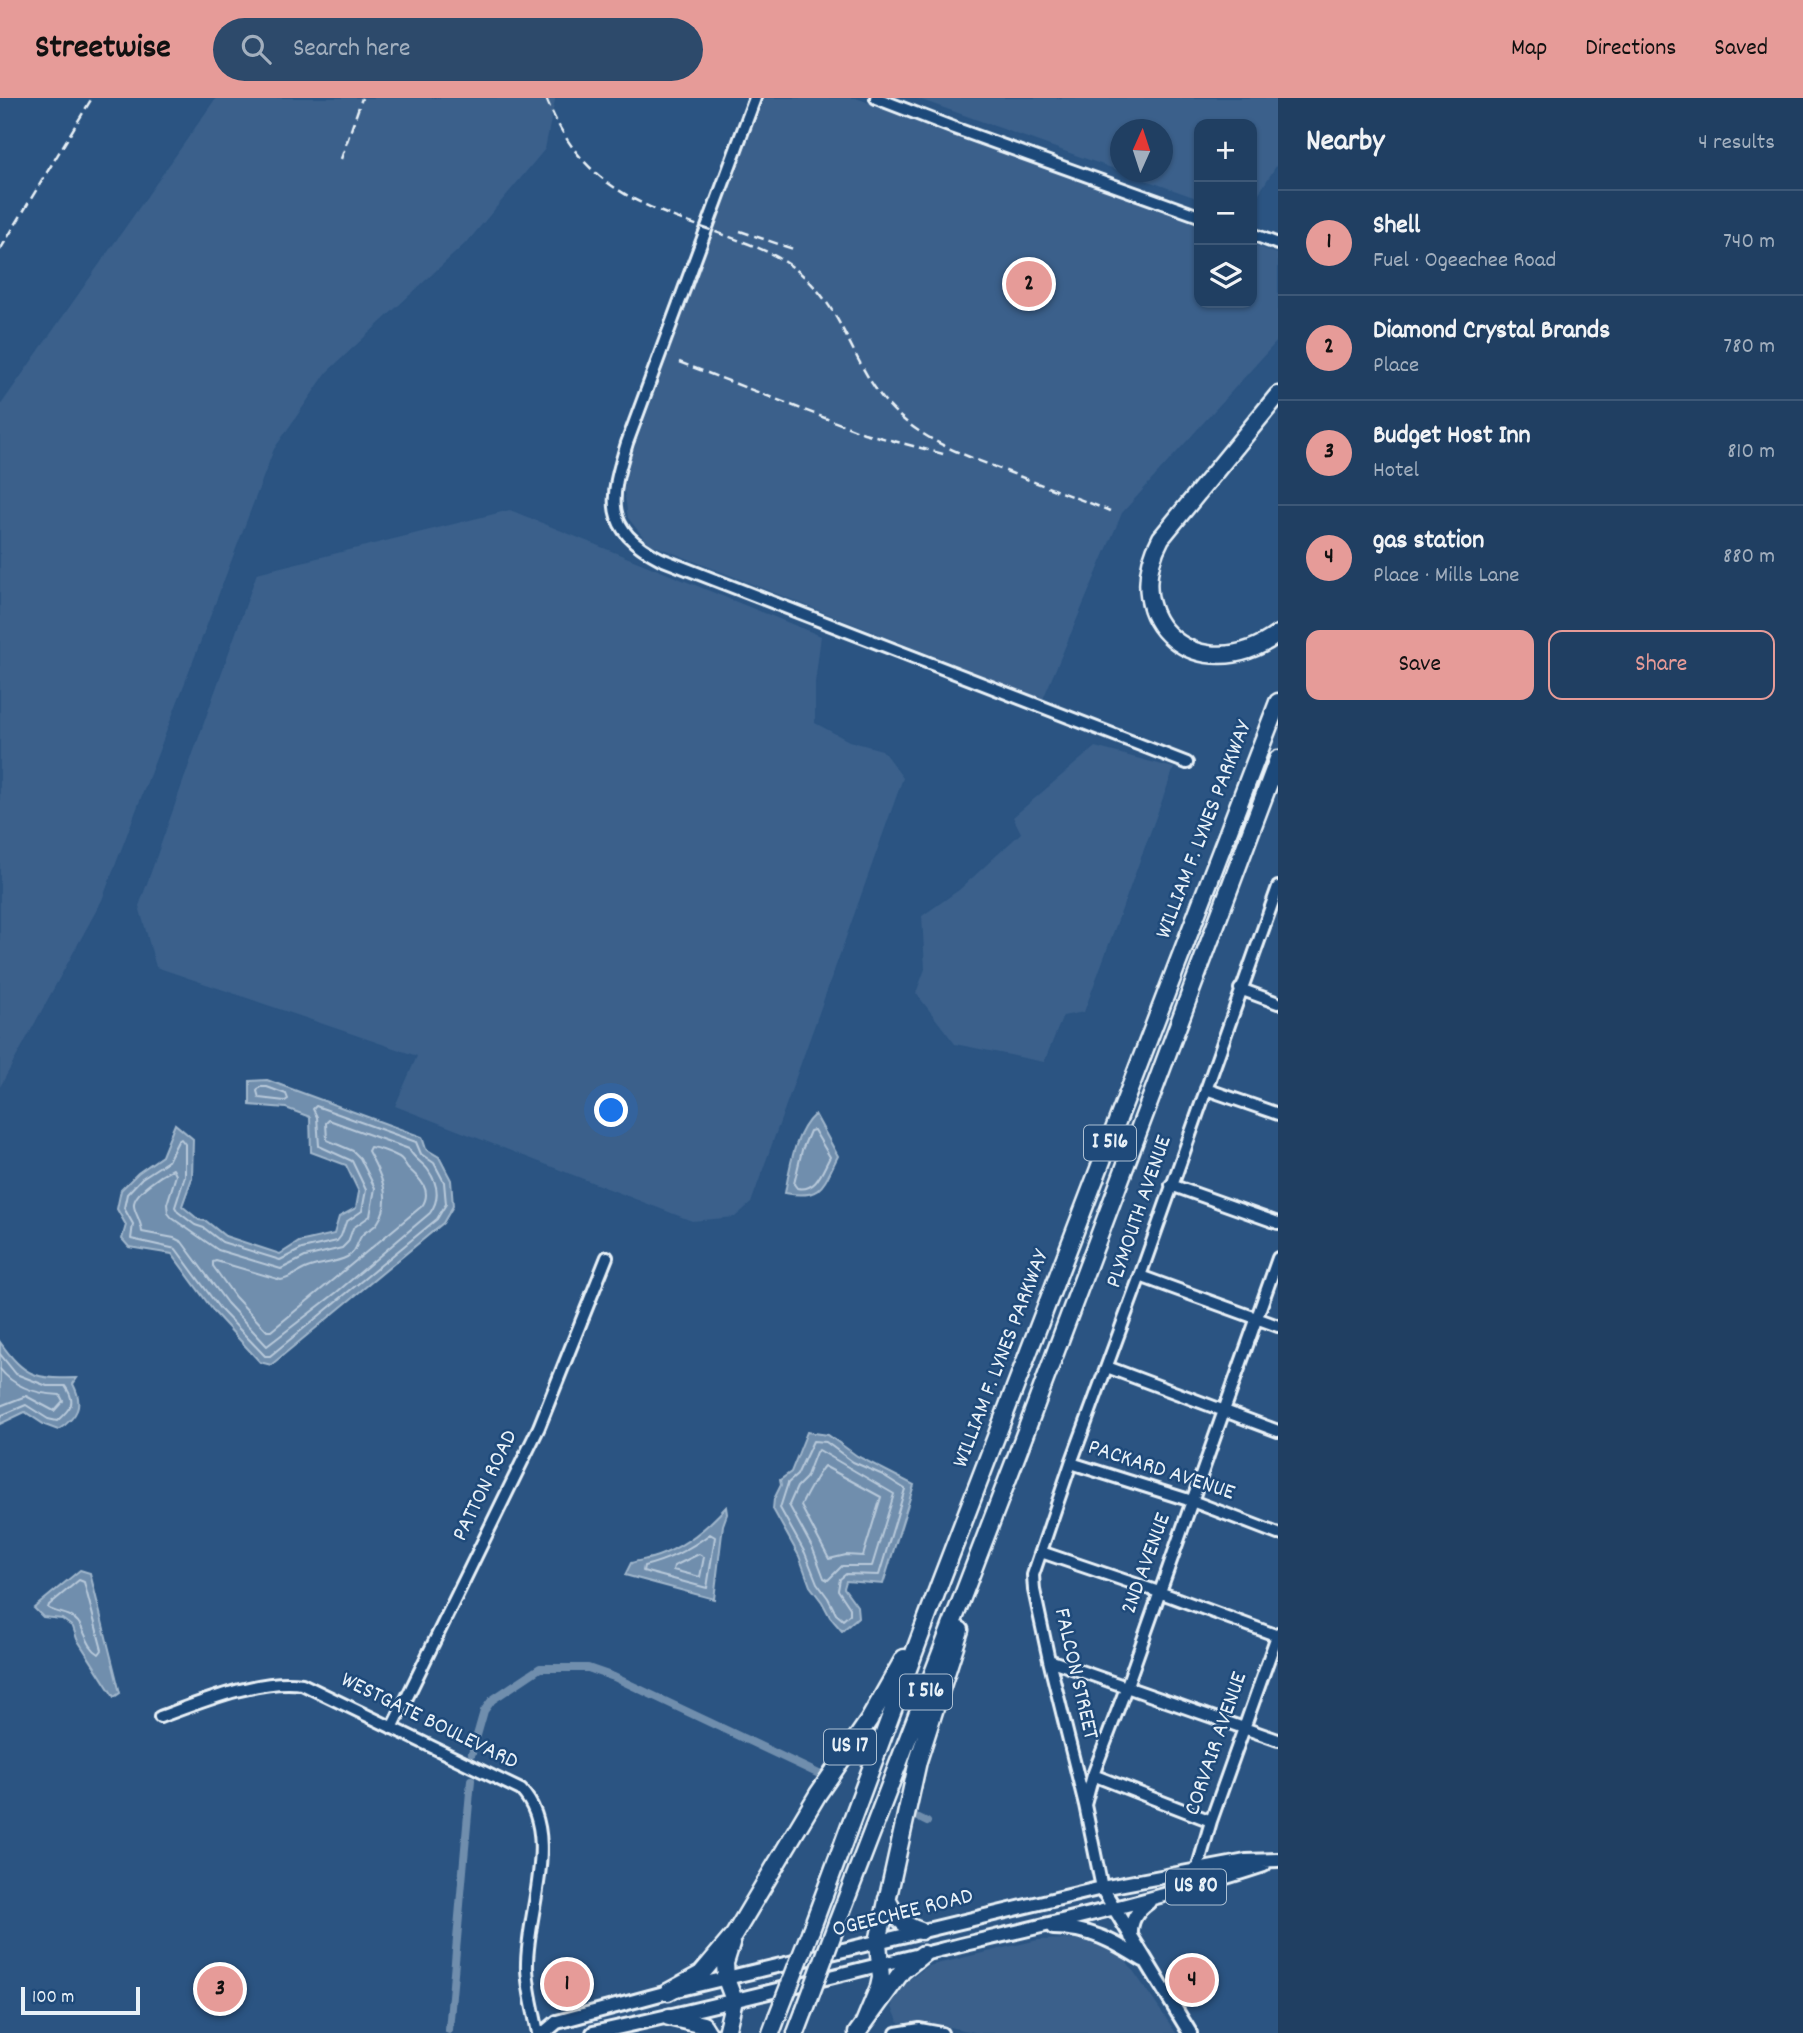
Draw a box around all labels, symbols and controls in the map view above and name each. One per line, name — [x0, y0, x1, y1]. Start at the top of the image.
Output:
search box — [213, 18, 703, 81]
text: Streetwise — [35, 26, 171, 73]
icon: search — [237, 30, 275, 68]
text: Search here — [293, 31, 410, 68]
text: Map — [1511, 32, 1547, 66]
text: Directions — [1585, 32, 1676, 66]
text: Saved — [1714, 32, 1768, 66]
north arrow — [1110, 119, 1173, 182]
map controls — [1194, 119, 1257, 308]
button: + — [1194, 119, 1257, 182]
text: Nearby — [1306, 122, 1384, 165]
text: 4 results — [1698, 127, 1775, 160]
button: − — [1194, 182, 1257, 245]
text: Shell — [1373, 208, 1420, 245]
text: 1 — [1326, 226, 1332, 259]
text: 740 m — [1723, 226, 1775, 259]
button: layers — [1194, 245, 1257, 308]
text: Fuel · Ogeechee Road — [1373, 245, 1556, 278]
pin: 2 — [1006, 258, 1052, 310]
text: Diamond Crystal Brands — [1373, 313, 1610, 350]
text: 2 — [1324, 331, 1334, 364]
text: 780 m — [1723, 331, 1775, 364]
text: Place — [1373, 350, 1419, 383]
text: Budget Host Inn — [1373, 418, 1531, 455]
text: 3 — [1324, 436, 1334, 469]
text: 810 m — [1727, 436, 1775, 469]
text: Hotel — [1373, 455, 1419, 488]
text: gas station — [1373, 523, 1484, 560]
text: 4 — [1324, 541, 1334, 574]
text: 880 m — [1723, 541, 1775, 574]
text: Place · Mills Lane — [1373, 560, 1519, 593]
button: Save — [1306, 630, 1534, 700]
button: Share — [1548, 630, 1775, 700]
street label: WILLIAM F. LYNES PARKWAY — [1148, 716, 1262, 944]
your location — [594, 1093, 628, 1127]
road number: I 516 — [1084, 1126, 1136, 1160]
street label: PLYMOUTH AVENUE — [1098, 1131, 1182, 1293]
street label: WILLIAM F. LYNES PARKWAY — [945, 1245, 1059, 1473]
street label: PATTON ROAD — [445, 1425, 527, 1547]
street label: PACKARD AVENUE — [1083, 1432, 1239, 1510]
street label: 2ND AVENUE — [1113, 1508, 1181, 1619]
street label: FALCON STREET — [1044, 1605, 1106, 1743]
street label: WESTGATE BOULEVARD — [335, 1665, 523, 1779]
street label: CORVAIR AVENUE — [1177, 1667, 1257, 1820]
road number: I 516 — [900, 1674, 952, 1710]
road number: US 17 — [824, 1730, 876, 1764]
road number: US 80 — [1166, 1870, 1226, 1904]
street label: OGEECHEE ROAD — [829, 1881, 977, 1947]
pin: 4 — [1169, 1954, 1215, 2006]
pin: 1 — [544, 1958, 590, 2010]
pin: 3 — [197, 1963, 243, 2015]
scale bar — [21, 1984, 140, 2016]
text: 100 m — [32, 1985, 74, 2012]

